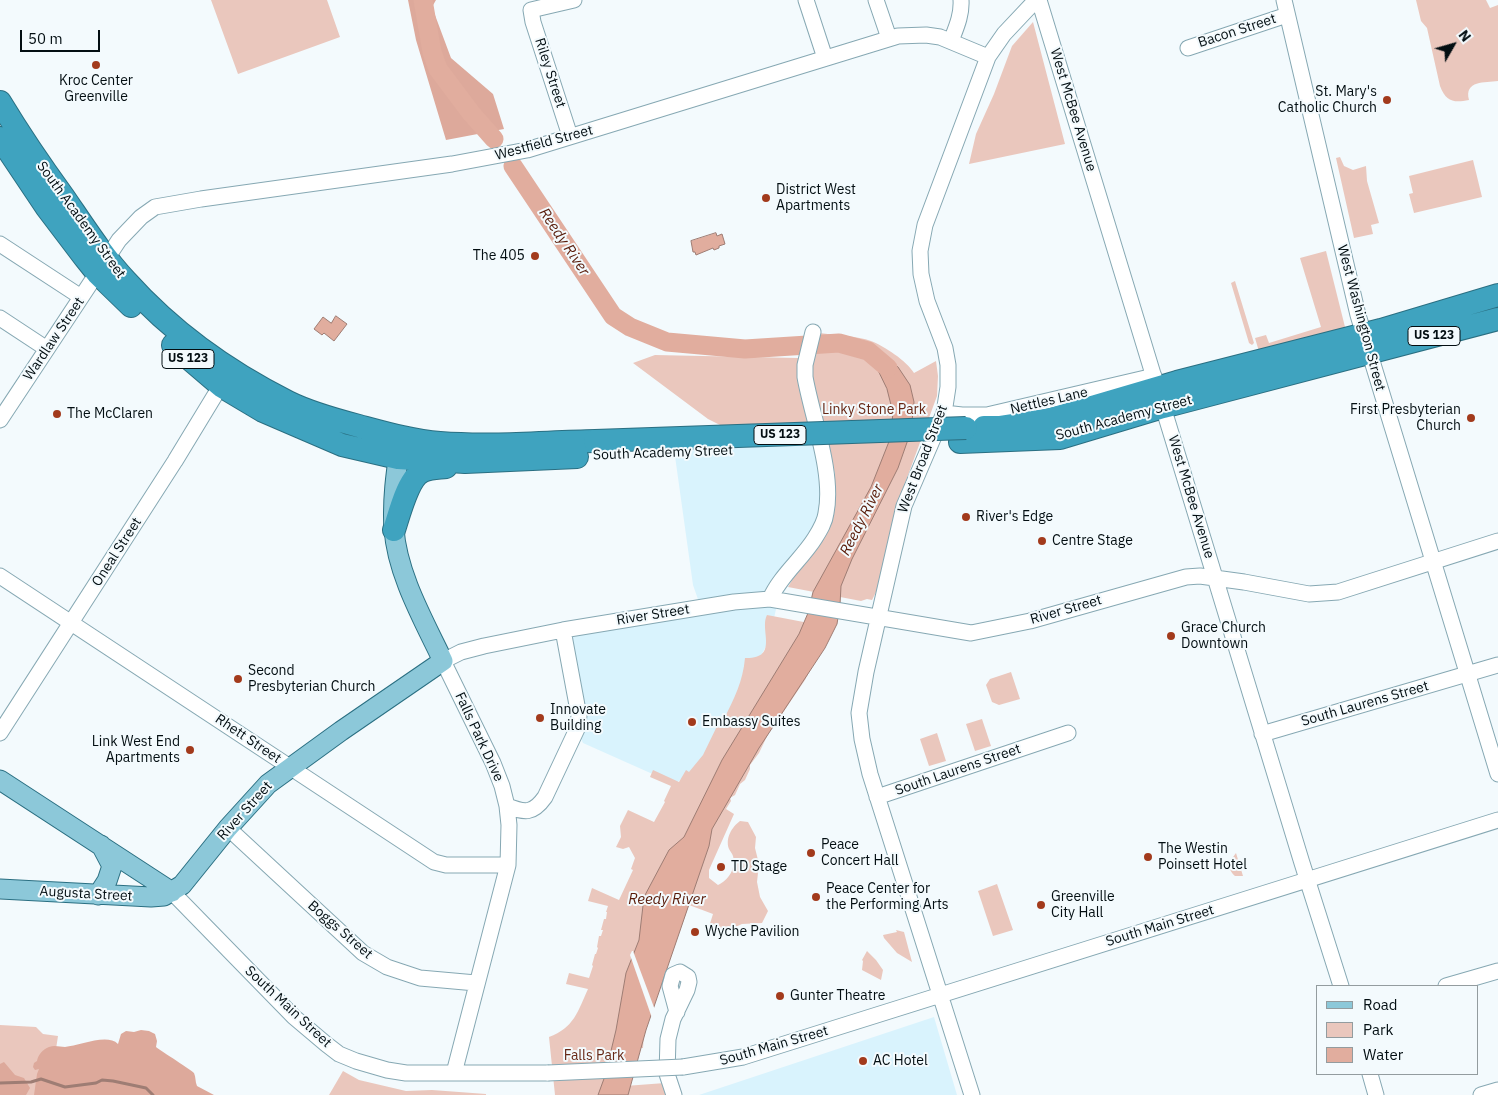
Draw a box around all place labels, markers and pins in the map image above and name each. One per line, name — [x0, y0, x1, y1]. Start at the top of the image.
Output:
marker: Kroc Center Greenville — [90, 59, 102, 71]
place label: Kroc Center Greenville — [59, 73, 133, 105]
place label: St. Mary's Catholic Church — [1278, 84, 1377, 116]
marker: St. Mary's Catholic Church — [1381, 94, 1393, 106]
place label: District West Apartments — [776, 182, 856, 214]
marker: District West Apartments — [760, 192, 772, 204]
place label: The 405 — [473, 248, 525, 264]
marker: The 405 — [529, 250, 541, 262]
place label: First Presbyterian Church — [1350, 402, 1461, 434]
place label: The McClaren — [67, 406, 153, 422]
marker: The McClaren — [51, 408, 63, 420]
marker: First Presbyterian Church — [1465, 412, 1477, 424]
place label: River's Edge — [976, 509, 1053, 525]
marker: River's Edge — [960, 511, 972, 523]
place label: Centre Stage — [1052, 533, 1133, 549]
marker: Centre Stage — [1036, 535, 1048, 547]
place label: Grace Church Downtown — [1181, 620, 1266, 652]
marker: Grace Church Downtown — [1165, 630, 1177, 642]
place label: Second Presbyterian Church — [248, 663, 376, 696]
marker: Second Presbyterian Church — [232, 673, 244, 685]
place label: Innovate Building — [550, 702, 606, 734]
marker: Innovate Building — [534, 712, 546, 724]
place label: Embassy Suites — [702, 714, 801, 730]
marker: Embassy Suites — [686, 716, 698, 728]
place label: Link West End Apartments — [92, 734, 180, 766]
marker: Link West End Apartments — [184, 744, 196, 756]
place label: Peace Concert Hall — [821, 837, 898, 870]
place label: The Westin Poinsett Hotel — [1158, 841, 1247, 874]
marker: Peace Concert Hall — [805, 847, 817, 859]
marker: The Westin Poinsett Hotel — [1142, 851, 1154, 863]
place label: TD Stage — [731, 859, 787, 875]
marker: TD Stage — [715, 861, 727, 873]
place label: Peace Center for the Performing Arts — [826, 881, 949, 914]
place label: Greenville City Hall — [1051, 889, 1115, 922]
marker: Peace Center for the Performing Arts — [810, 891, 822, 903]
marker: Greenville City Hall — [1035, 899, 1047, 911]
place label: Wyche Pavilion — [705, 924, 800, 940]
marker: Wyche Pavilion — [689, 926, 701, 938]
place label: Gunter Theatre — [790, 988, 885, 1004]
marker: Gunter Theatre — [774, 990, 786, 1002]
place label: AC Hotel — [873, 1053, 928, 1069]
marker: AC Hotel — [857, 1055, 869, 1067]

